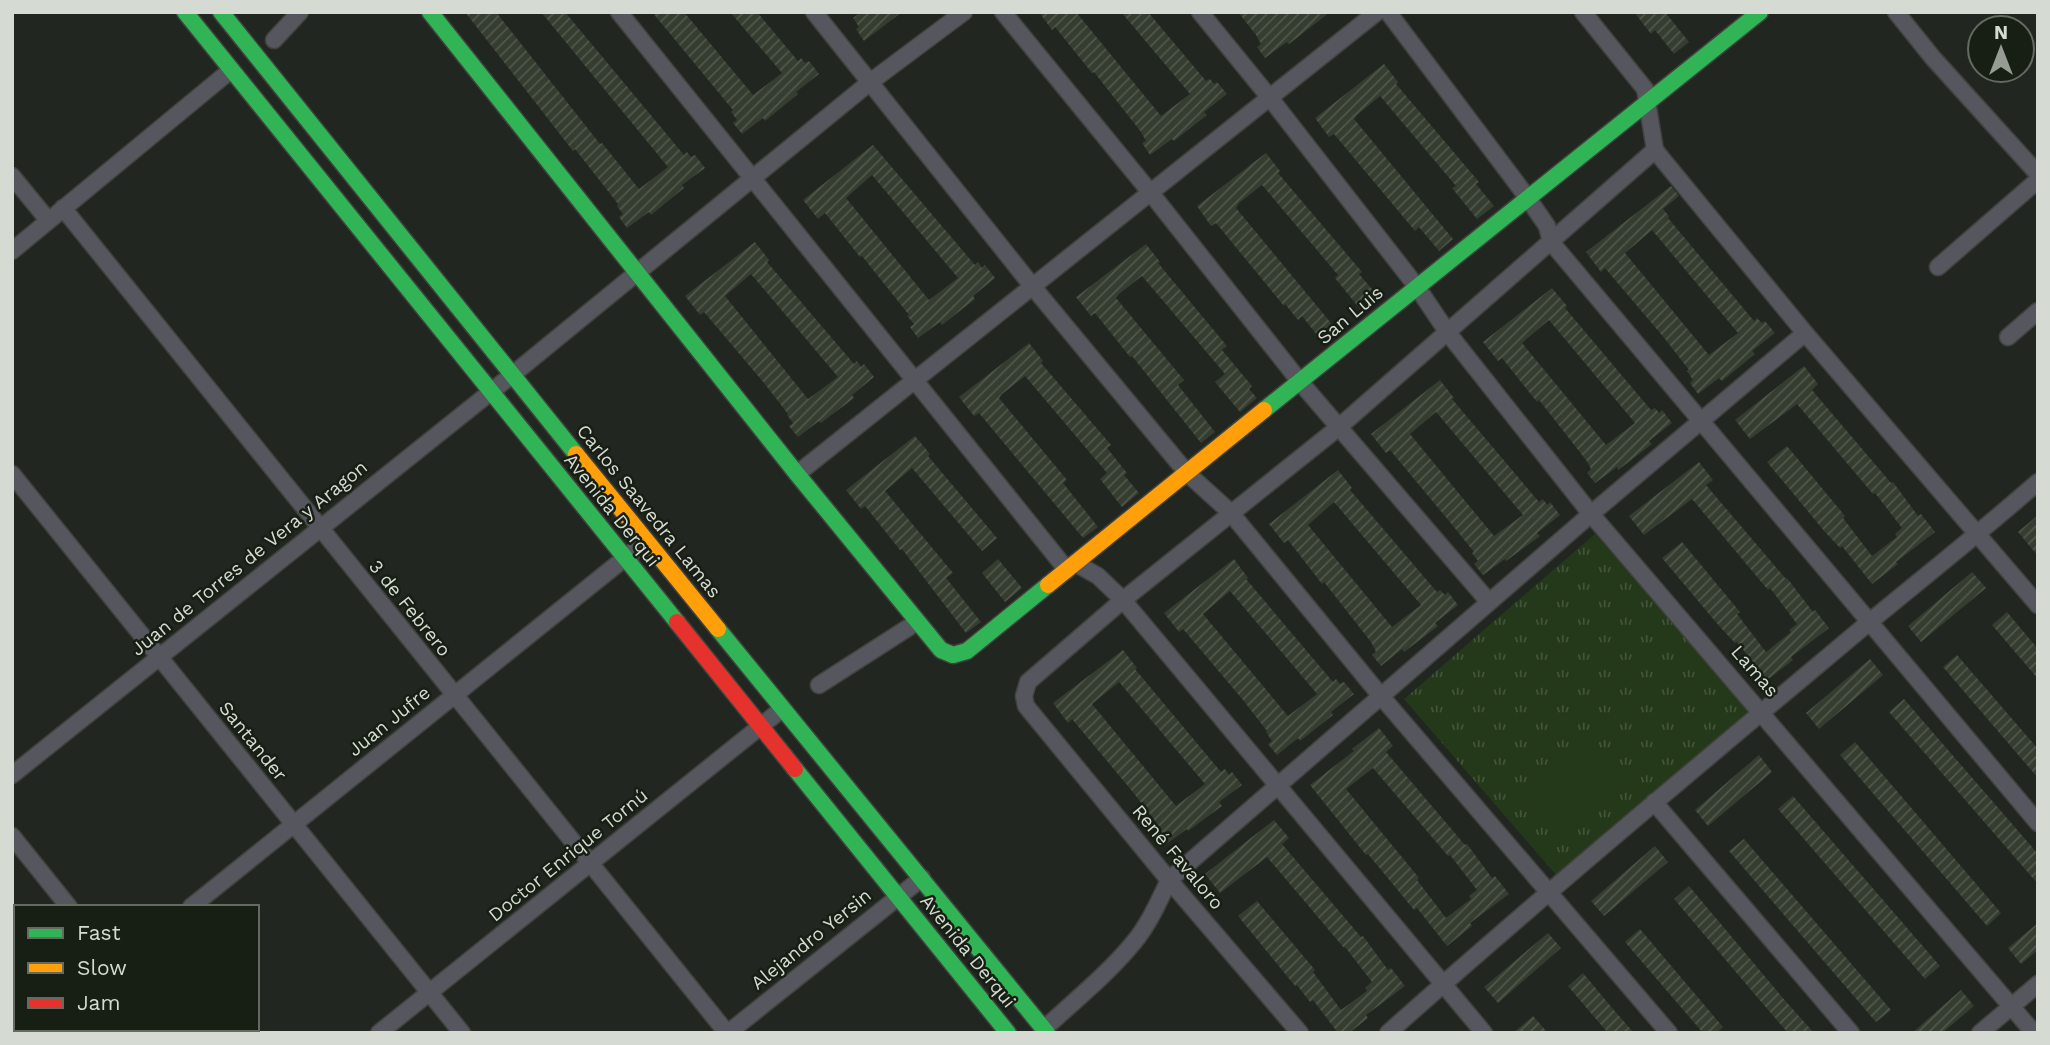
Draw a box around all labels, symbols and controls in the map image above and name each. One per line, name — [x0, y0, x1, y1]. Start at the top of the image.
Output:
north arrow — [1966, 14, 2036, 84]
text: N — [1994, 21, 2008, 44]
street label: San Luis — [1312, 281, 1388, 349]
street label: Carlos Saavedra Lamas — [572, 420, 726, 602]
street label: Avenida Derqui — [559, 449, 665, 571]
street label: Juan de Torres de Vera y Aragon — [126, 455, 372, 661]
street label: 3 de Febrero — [364, 555, 456, 661]
street label: Lamas — [1726, 640, 1784, 702]
street label: Juan Jufre — [343, 681, 435, 761]
street label: Santander — [214, 697, 292, 786]
street label: Doctor Enrique Tornú — [484, 784, 652, 926]
street label: René Favaloro — [1127, 800, 1229, 914]
street label: Alejandro Yersin — [746, 883, 876, 995]
street label: Avenida Derqui — [915, 890, 1021, 1012]
legend — [14, 905, 259, 1031]
text: Fast — [77, 920, 121, 945]
text: Slow — [77, 955, 127, 980]
text: Jam — [77, 990, 120, 1015]

